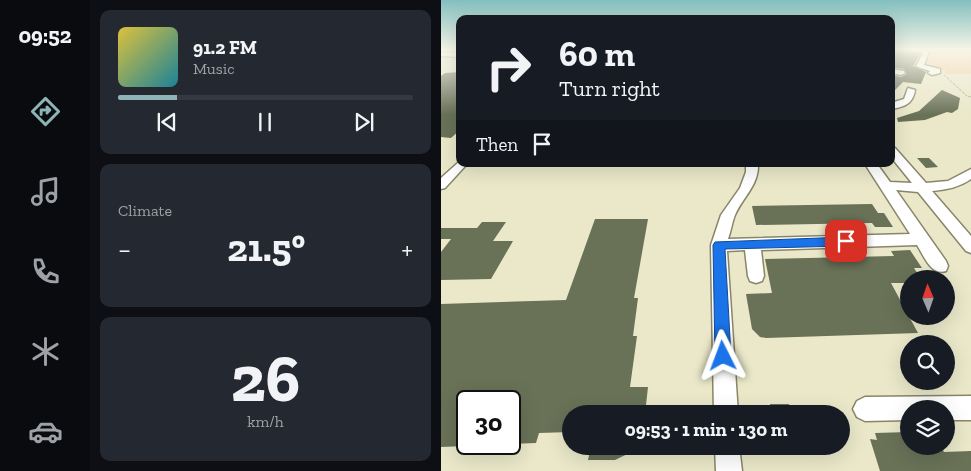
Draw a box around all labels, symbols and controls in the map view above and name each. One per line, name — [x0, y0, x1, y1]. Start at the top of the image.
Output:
text: 09:52 — [18, 22, 72, 49]
text: 60 m — [559, 33, 635, 75]
icon: right — [476, 35, 541, 100]
text: 91.2 FM — [193, 36, 257, 59]
text: Music — [193, 59, 235, 78]
text: Turn right — [559, 75, 660, 102]
icon: directions — [28, 94, 63, 129]
icon: previous — [153, 108, 181, 136]
icon: pause — [251, 108, 279, 136]
icon: next — [350, 108, 378, 136]
icon: arrive — [528, 130, 556, 158]
text: Then — [476, 133, 518, 156]
icon: music — [28, 174, 63, 209]
text: Climate — [118, 201, 172, 220]
pin — [825, 220, 867, 262]
text: 21.5° — [227, 225, 305, 271]
icon: arrive — [832, 227, 860, 255]
text: − — [118, 233, 131, 266]
text: + — [401, 233, 413, 266]
icon: phone — [28, 254, 63, 289]
north arrow — [900, 270, 955, 325]
map controls — [900, 270, 955, 455]
position arrow — [696, 329, 748, 381]
icon: climate — [28, 334, 63, 369]
button: search — [900, 335, 955, 390]
text: 26 — [231, 340, 300, 418]
speed limit sign: 30 — [456, 390, 521, 455]
button: layers — [900, 400, 955, 455]
text: km/h — [247, 412, 284, 431]
icon: car — [28, 414, 63, 449]
text: 09:53 · 1 min · 130 m — [625, 418, 787, 441]

